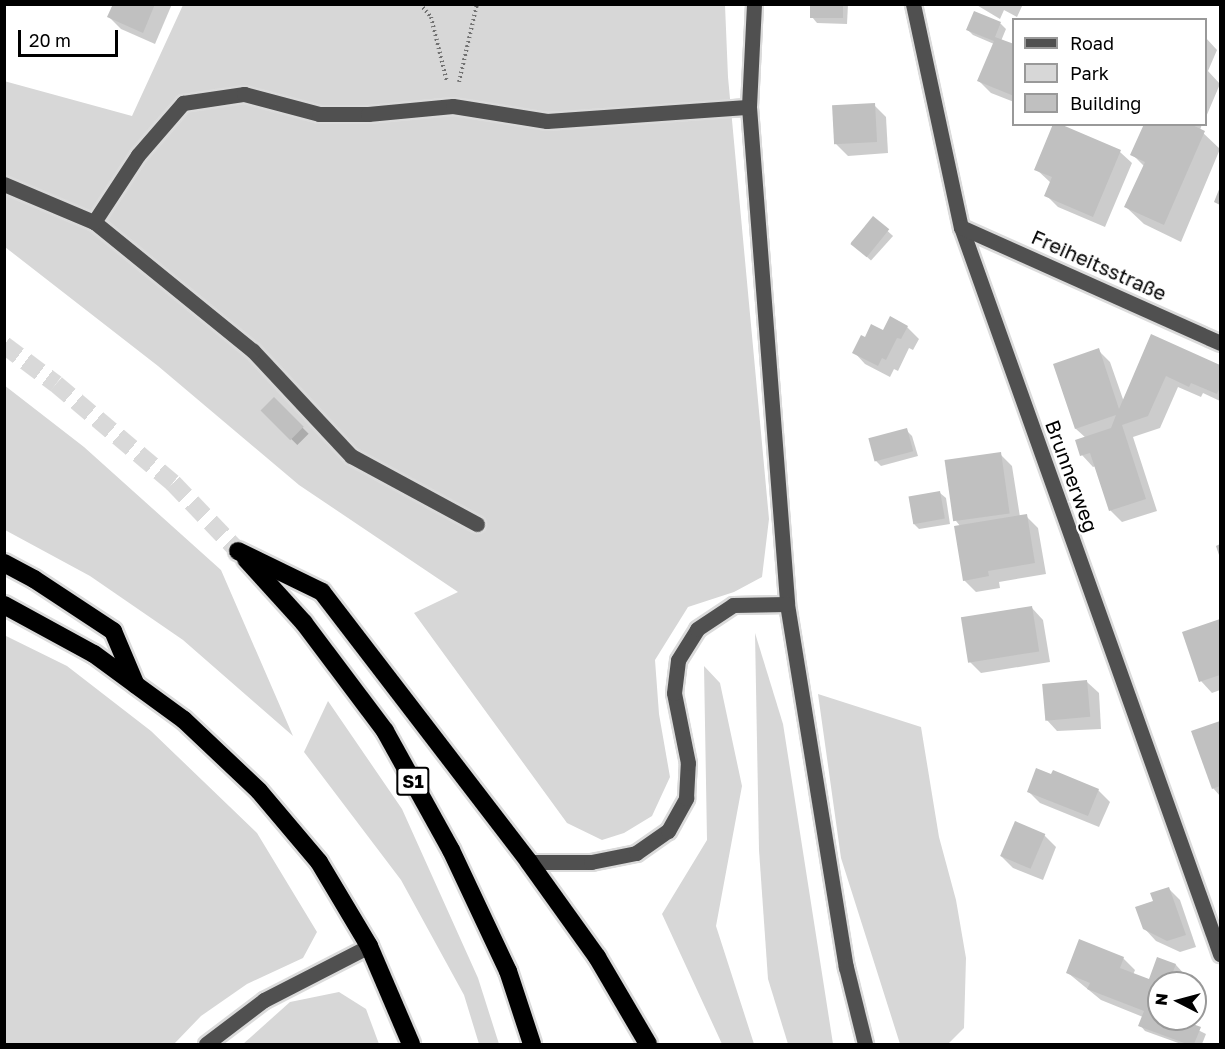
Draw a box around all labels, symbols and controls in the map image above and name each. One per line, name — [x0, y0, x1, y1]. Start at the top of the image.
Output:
scale bar — [21, 18, 122, 56]
legend — [1012, 18, 1207, 126]
text: 20 m — [29, 29, 71, 51]
text: Road — [1070, 32, 1114, 54]
text: Park — [1070, 62, 1109, 84]
text: Building — [1070, 92, 1141, 114]
street label: Freiheitsstraße — [1028, 225, 1170, 305]
street label: Brunnerweg — [1041, 417, 1103, 535]
road number: S1 — [395, 766, 431, 796]
north arrow — [1147, 971, 1207, 1031]
text: N — [1151, 992, 1172, 1006]

